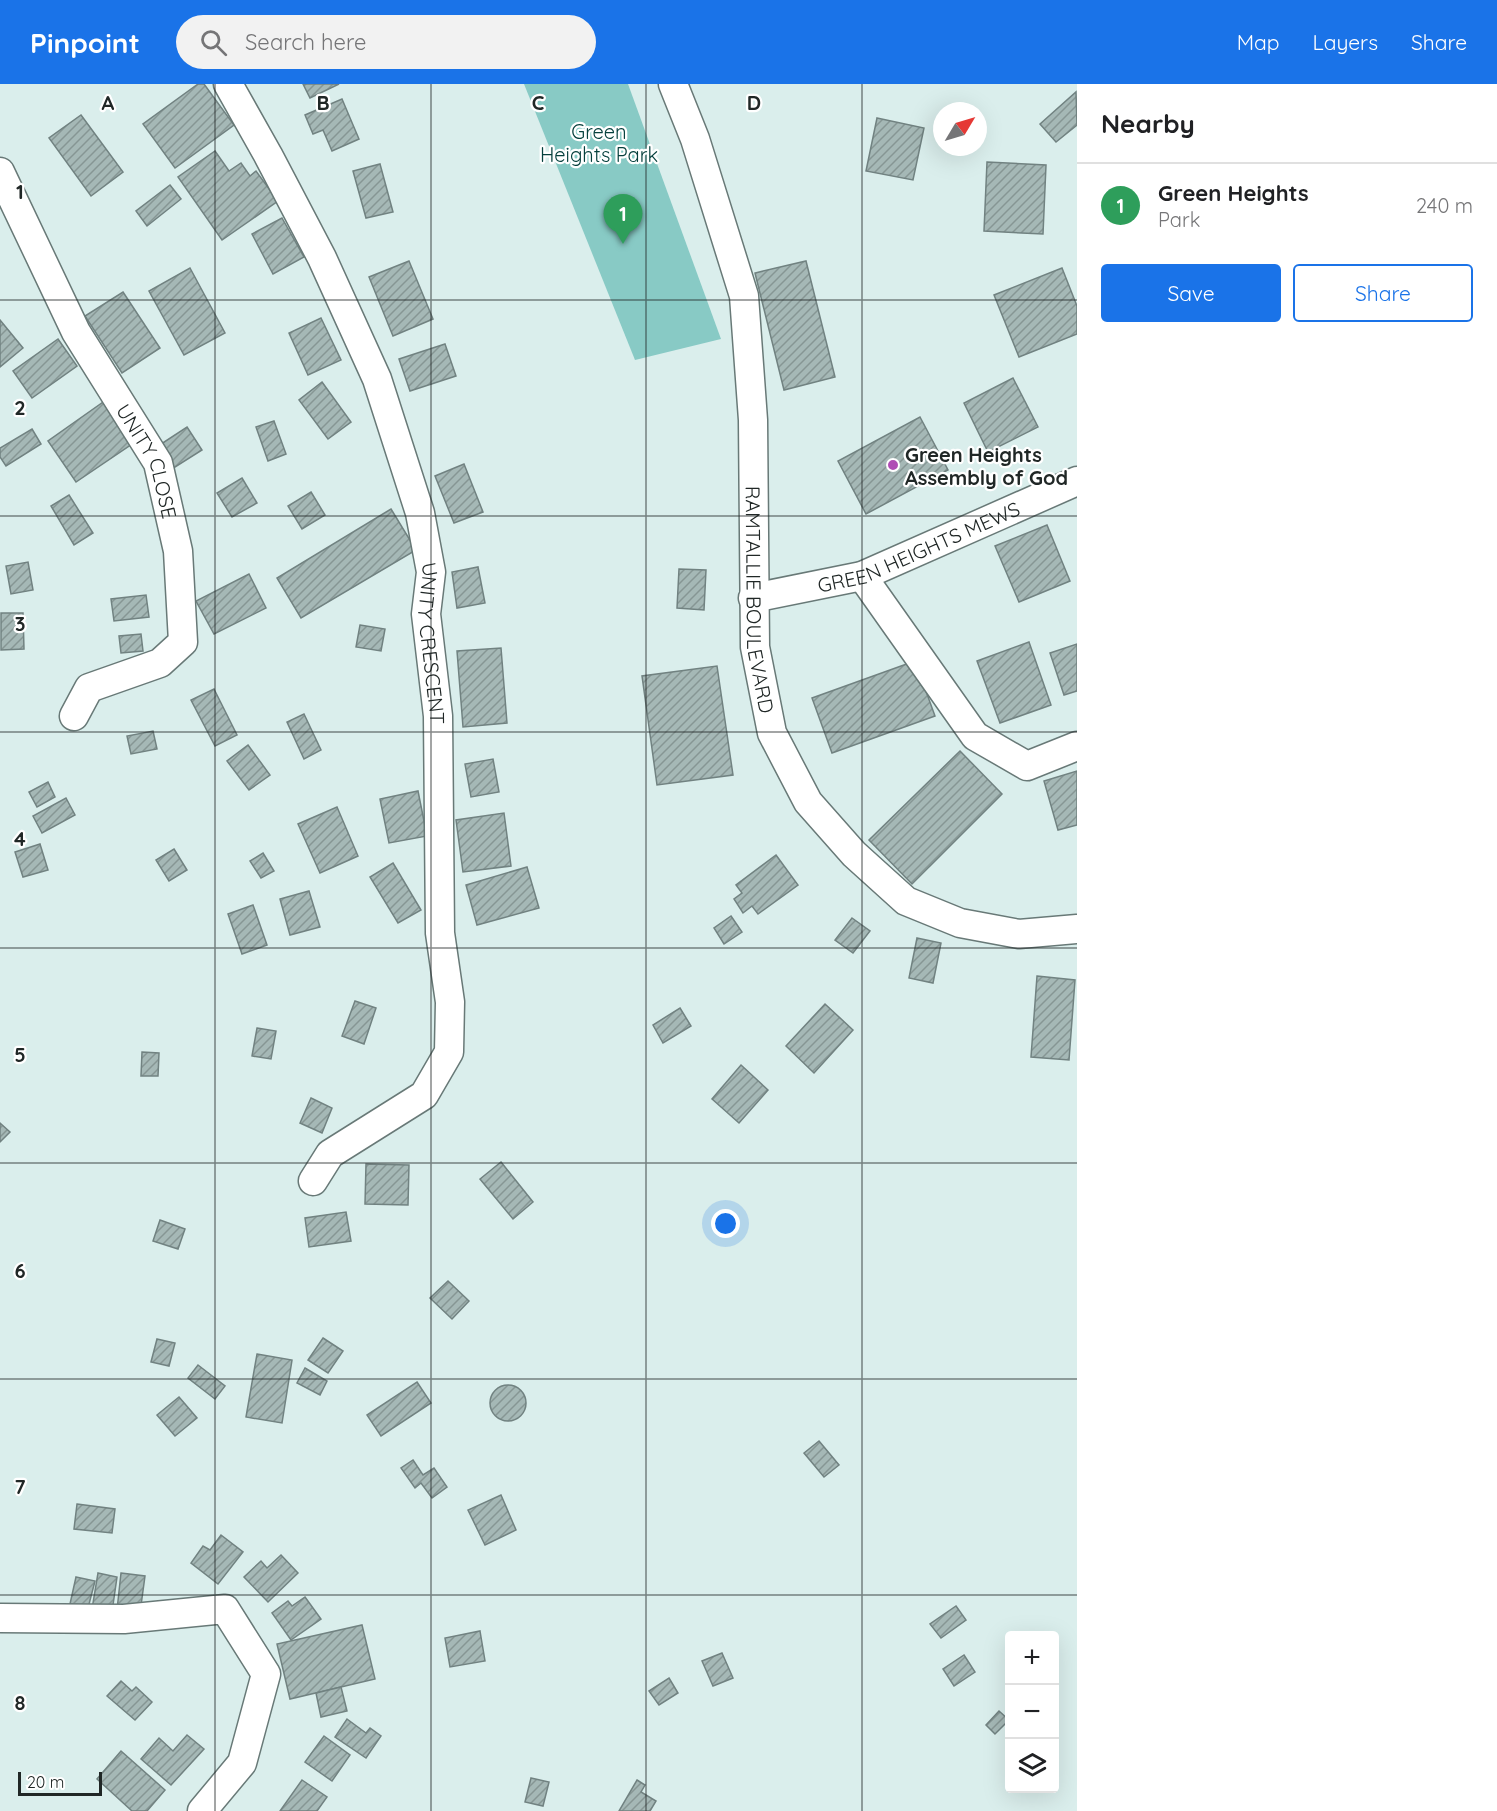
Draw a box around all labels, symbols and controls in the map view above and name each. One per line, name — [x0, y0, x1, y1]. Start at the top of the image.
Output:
search box — [176, 15, 596, 69]
text: Pinpoint — [30, 25, 140, 60]
icon: search — [197, 26, 230, 59]
text: Search here — [245, 28, 366, 56]
text: Map — [1237, 29, 1280, 55]
text: Layers — [1313, 29, 1378, 55]
text: Share — [1411, 29, 1467, 55]
text: A — [102, 90, 115, 115]
text: B — [316, 90, 330, 115]
text: C — [532, 90, 545, 115]
text: D — [747, 90, 761, 115]
north arrow — [933, 102, 987, 156]
text: Nearby — [1101, 107, 1195, 140]
park label: Green Heights Park — [540, 119, 658, 167]
text: 1 — [16, 179, 24, 204]
text: Green Heights — [1158, 179, 1309, 207]
text: 1 — [1117, 193, 1124, 218]
text: 240 m — [1416, 193, 1473, 218]
pin: 1 — [604, 194, 642, 244]
text: Park — [1158, 207, 1200, 232]
button: Save — [1101, 264, 1281, 322]
button: Share — [1293, 264, 1473, 322]
text: 2 — [14, 395, 26, 420]
street label: UNITY CLOSE — [111, 399, 183, 521]
place label: Green Heights Assembly of God — [905, 442, 1068, 490]
marker: Green Heights Assembly of God — [886, 458, 900, 472]
street label: RAMTALLIE BOULEVARD — [741, 486, 780, 715]
street label: GREEN HEIGHTS MEWS — [815, 495, 1023, 597]
street label: UNITY CRESCENT — [413, 560, 451, 724]
text: 3 — [15, 611, 25, 636]
text: 4 — [14, 826, 26, 851]
text: 5 — [14, 1042, 26, 1067]
your location — [711, 1209, 740, 1238]
text: 6 — [14, 1258, 26, 1283]
text: 7 — [15, 1474, 26, 1499]
map controls — [1005, 1631, 1059, 1793]
button: + — [1005, 1631, 1059, 1685]
button: − — [1005, 1685, 1059, 1739]
text: 8 — [15, 1690, 26, 1715]
button: layers — [1005, 1739, 1059, 1793]
scale bar — [18, 1769, 102, 1796]
text: 20 m — [27, 1772, 64, 1792]

